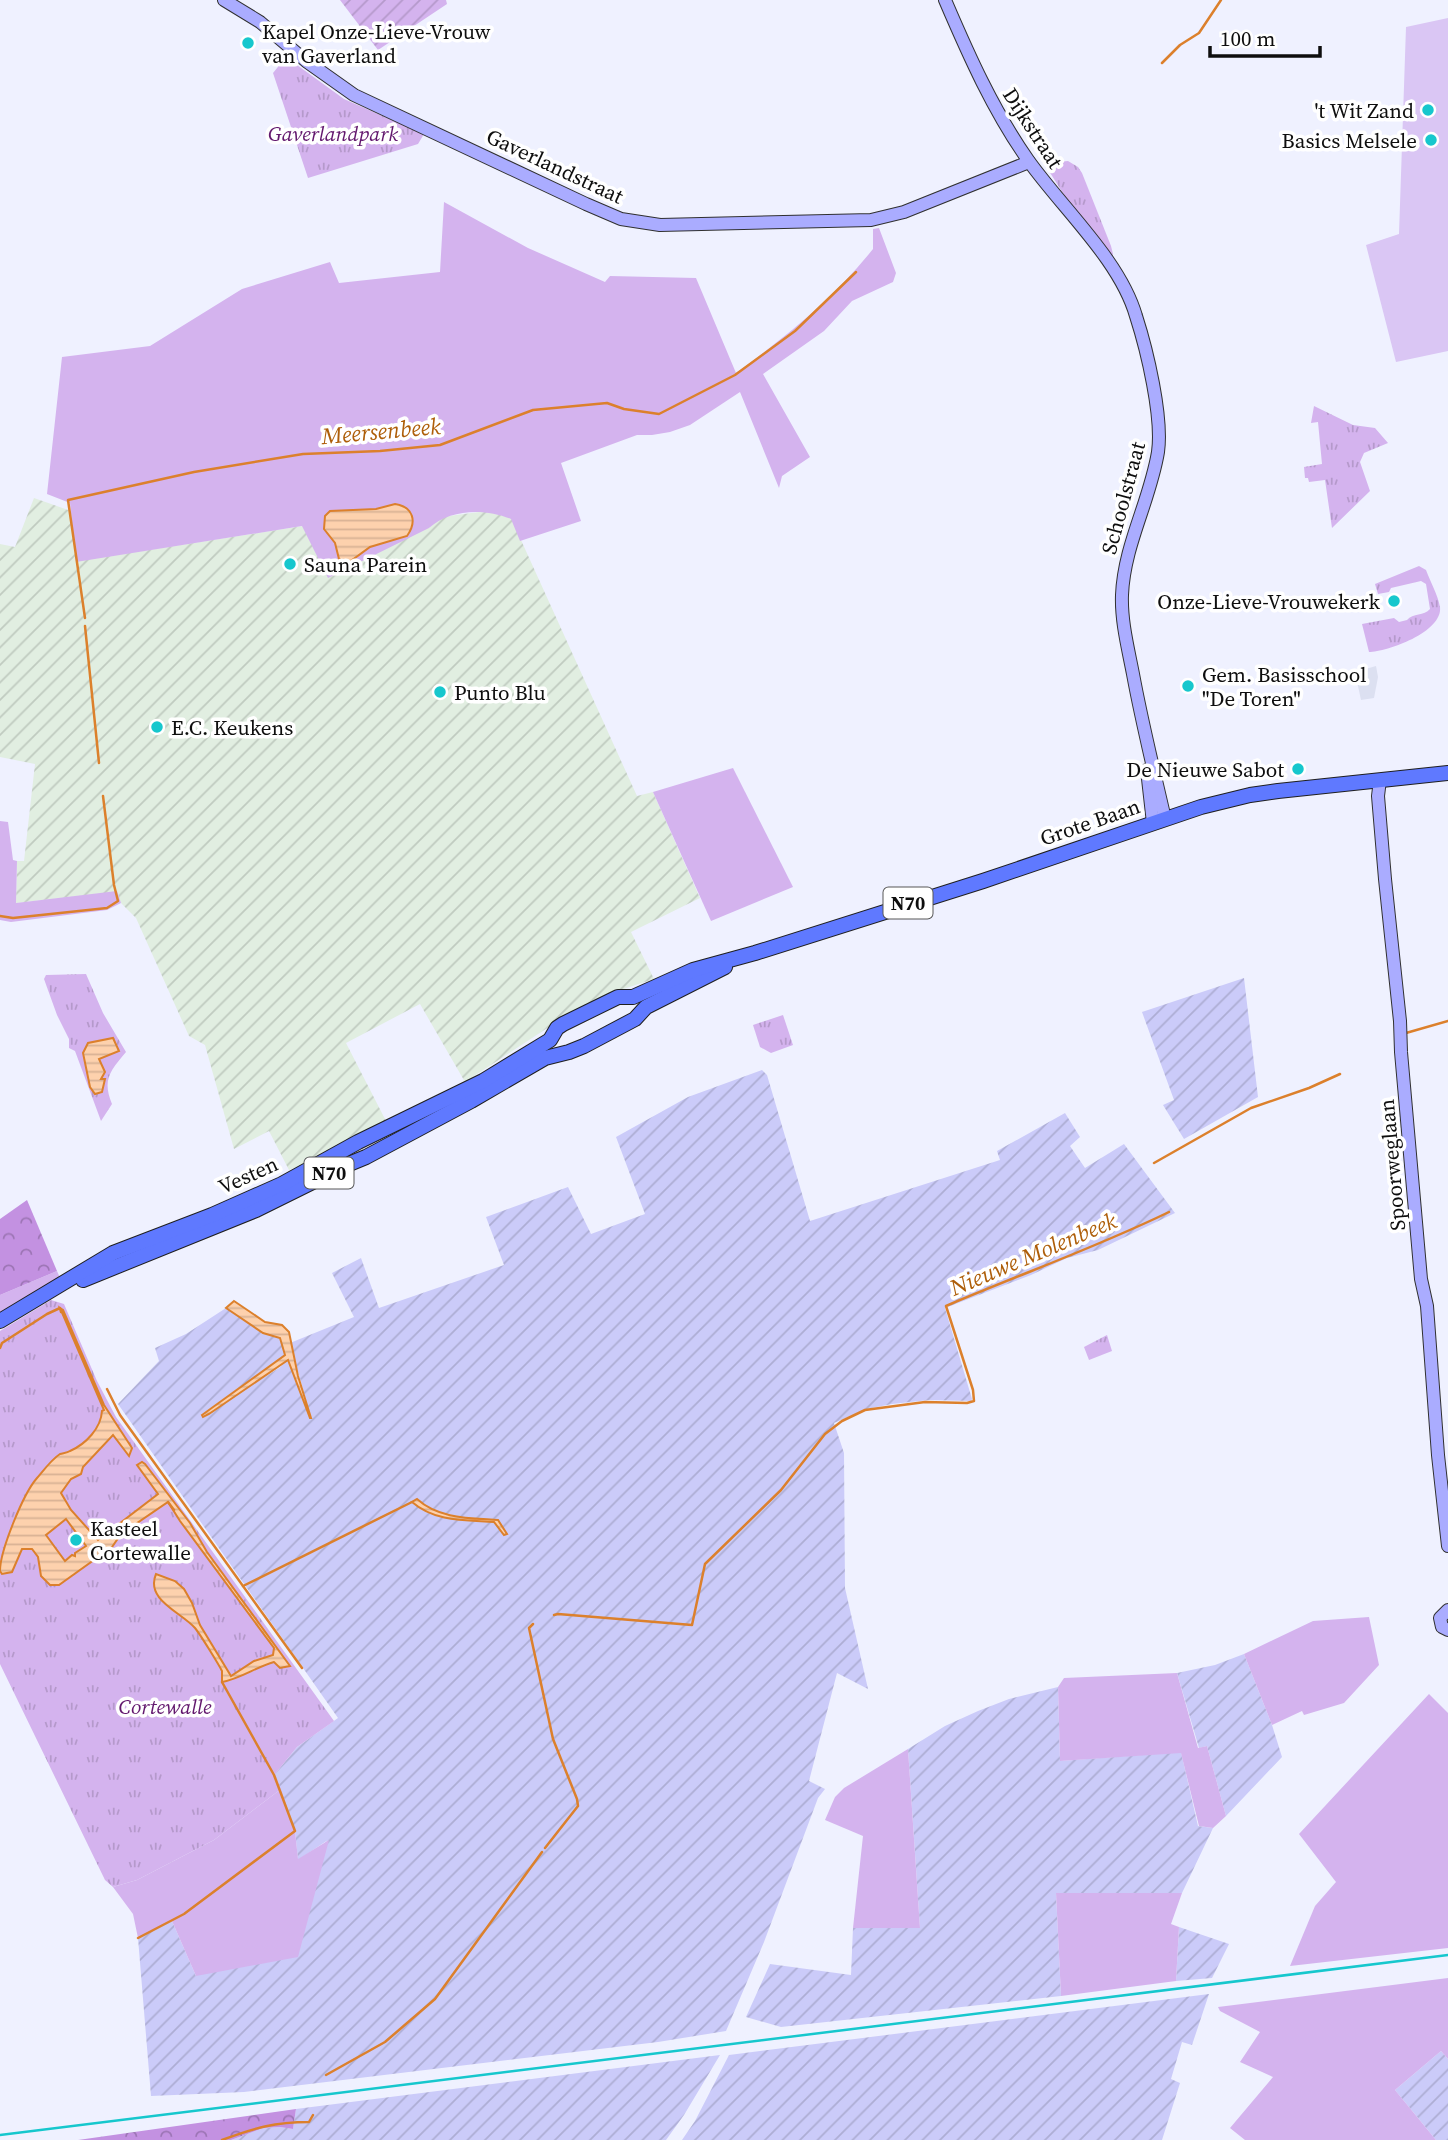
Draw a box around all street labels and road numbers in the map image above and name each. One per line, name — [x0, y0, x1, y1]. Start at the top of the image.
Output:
street label: Dijkstraat — [996, 82, 1070, 174]
street label: Gaverlandstraat — [482, 122, 628, 211]
street label: Schoolstraat — [1094, 438, 1152, 557]
street label: Grote Baan — [1036, 791, 1144, 853]
road number: N70 — [884, 888, 932, 918]
street label: Spoorweglaan — [1372, 1098, 1412, 1232]
street label: Vesten — [213, 1149, 283, 1201]
road number: N70 — [304, 1158, 354, 1189]

